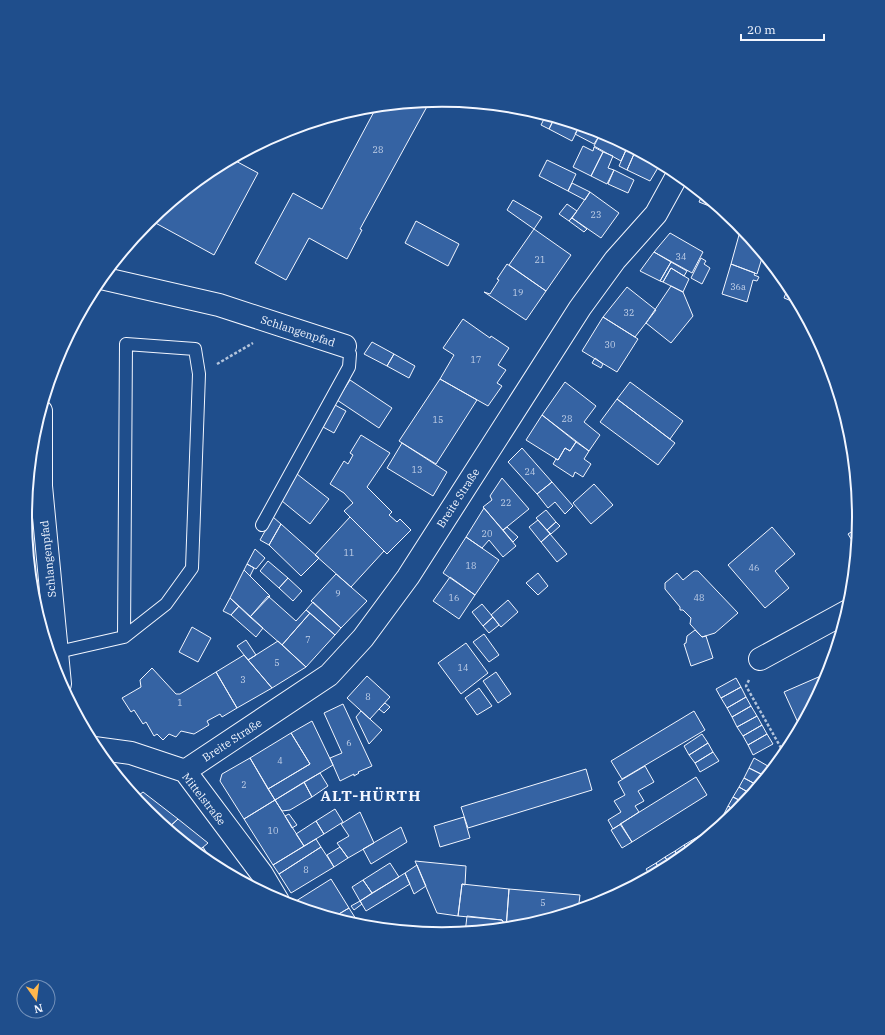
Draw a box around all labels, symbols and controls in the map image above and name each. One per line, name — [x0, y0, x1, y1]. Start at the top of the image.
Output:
scale bar — [741, 16, 824, 42]
text: 20 m — [747, 22, 776, 37]
house number: 28 — [373, 144, 383, 155]
house number: 23 — [591, 209, 601, 220]
house number: 34 — [676, 251, 686, 262]
house number: 21 — [535, 254, 545, 265]
house number: 36a — [730, 281, 746, 292]
house number: 19 — [513, 287, 523, 298]
house number: 32 — [624, 307, 634, 318]
street label: Schlangenpfad — [259, 312, 337, 350]
house number: 30 — [605, 339, 615, 350]
house number: 17 — [471, 354, 481, 365]
house number: 28 — [562, 413, 572, 424]
house number: 15 — [433, 414, 443, 425]
house number: 13 — [412, 464, 422, 475]
street label: Breite Straße — [434, 466, 482, 530]
house number: 24 — [525, 466, 535, 477]
house number: 22 — [501, 497, 511, 508]
street label: Schlangenpfad — [37, 519, 59, 598]
house number: 20 — [482, 528, 492, 539]
house number: 11 — [344, 547, 354, 558]
house number: 18 — [466, 560, 476, 571]
house number: 46 — [749, 562, 759, 573]
house number: 9 — [335, 588, 341, 599]
house number: 16 — [449, 592, 459, 603]
house number: 48 — [694, 592, 704, 603]
house number: 7 — [305, 634, 311, 645]
house number: 5 — [274, 657, 280, 668]
house number: 14 — [458, 662, 468, 673]
house number: 3 — [240, 674, 246, 685]
house number: 8 — [365, 691, 371, 702]
house number: 1 — [177, 697, 183, 708]
street label: Breite Straße — [200, 716, 264, 764]
house number: 6 — [346, 737, 352, 748]
house number: 4 — [277, 755, 283, 766]
street label: Mittelstraße — [179, 770, 229, 828]
house number: 2 — [241, 779, 247, 790]
district label: ALT-HÜRTH — [321, 786, 421, 805]
house number: 10 — [268, 825, 278, 836]
house number: 8 — [303, 864, 309, 875]
house number: 5 — [540, 897, 546, 908]
north arrow — [16, 979, 56, 1019]
text: N — [32, 1001, 44, 1017]

